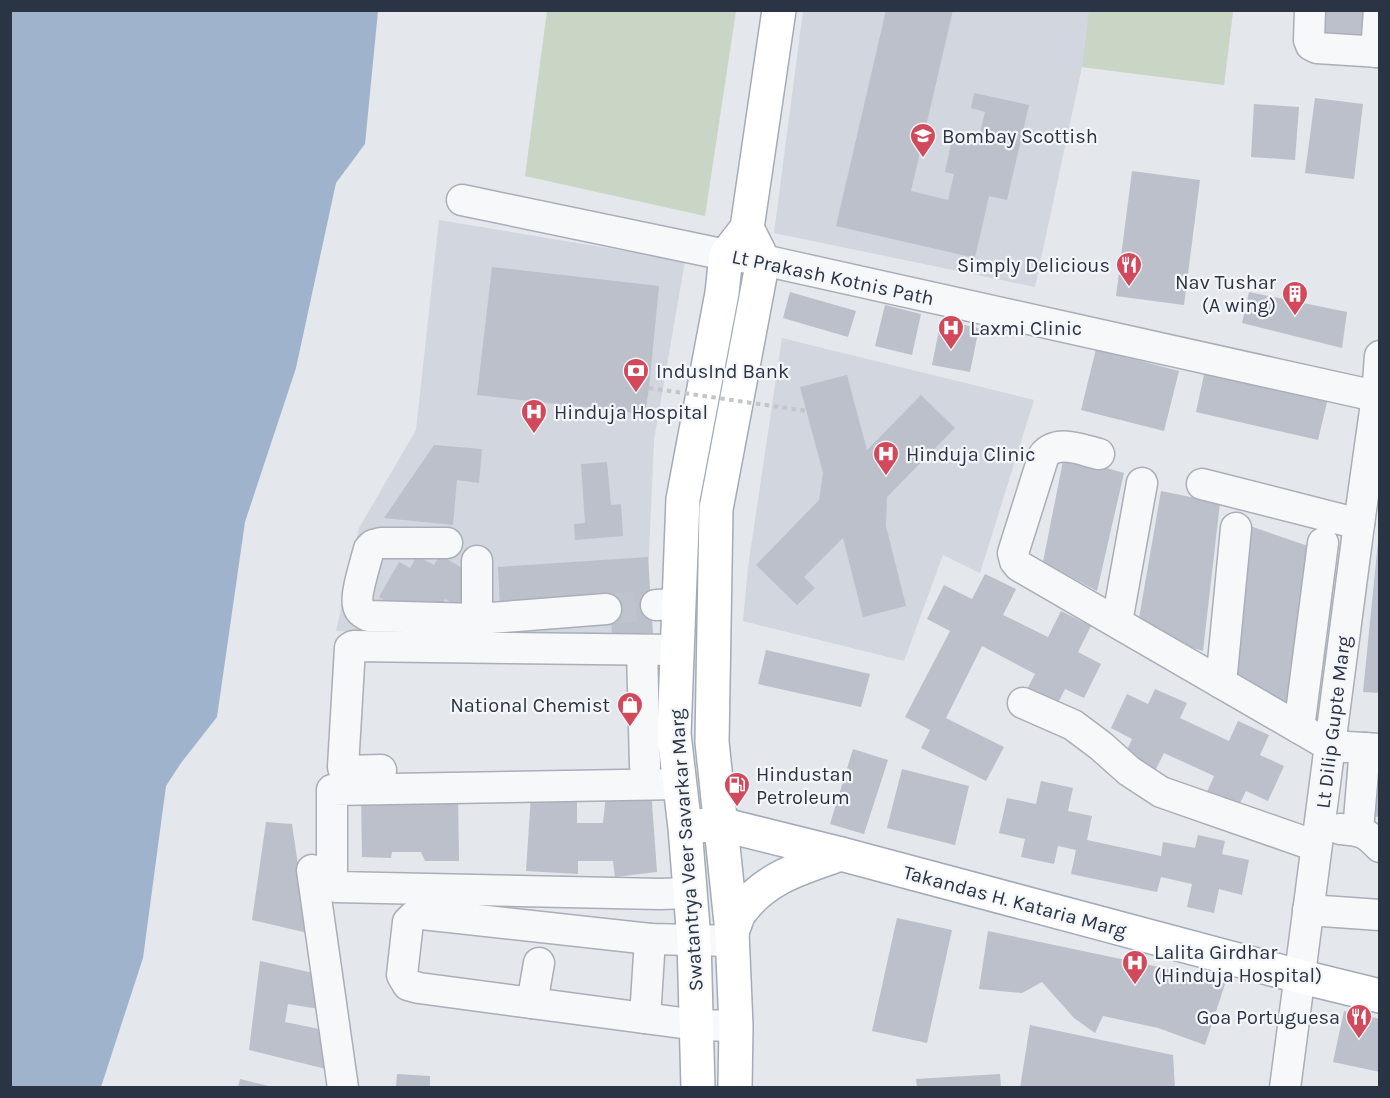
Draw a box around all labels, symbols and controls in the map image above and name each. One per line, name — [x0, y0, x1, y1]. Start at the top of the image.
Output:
school or university icon: Bombay Scottish — [908, 121, 938, 159]
place label: Bombay Scottish — [942, 125, 1098, 148]
street label: Lt Prakash Kotnis Path — [730, 245, 936, 310]
restaurant icon: Simply Delicious — [1114, 250, 1144, 288]
place label: Simply Delicious — [957, 254, 1110, 277]
place label: Nav Tushar (A wing) — [1175, 271, 1277, 317]
building icon: Nav Tushar (A wing) — [1280, 279, 1310, 317]
hospital icon: Laxmi Clinic — [936, 313, 966, 351]
place label: Laxmi Clinic — [970, 317, 1082, 340]
bank icon: IndusInd Bank — [621, 356, 651, 394]
place label: IndusInd Bank — [656, 360, 789, 383]
hospital icon: Hinduja Hospital — [519, 397, 549, 435]
place label: Hinduja Hospital — [554, 401, 708, 424]
hospital icon: Hinduja Clinic — [871, 439, 901, 477]
place label: Hinduja Clinic — [906, 443, 1036, 466]
street label: Lt Dilip Gupte Marg — [1311, 634, 1356, 810]
shop icon: National Chemist — [615, 690, 645, 728]
place label: National Chemist — [450, 694, 610, 717]
street label: Swatantrya Veer Savarkar Marg — [665, 708, 708, 992]
place label: Hindustan Petroleum — [756, 763, 852, 809]
fuel station icon: Hindustan Petroleum — [722, 770, 752, 808]
street label: Takandas H. Kataria Marg — [901, 861, 1129, 942]
place label: Lalita Girdhar (Hinduja Hospital) — [1154, 941, 1322, 987]
hospital icon: Lalita Girdhar (Hinduja Hospital) — [1120, 948, 1150, 986]
restaurant icon: Goa Portuguesa — [1344, 1002, 1374, 1040]
place label: Goa Portuguesa — [1196, 1006, 1340, 1029]

